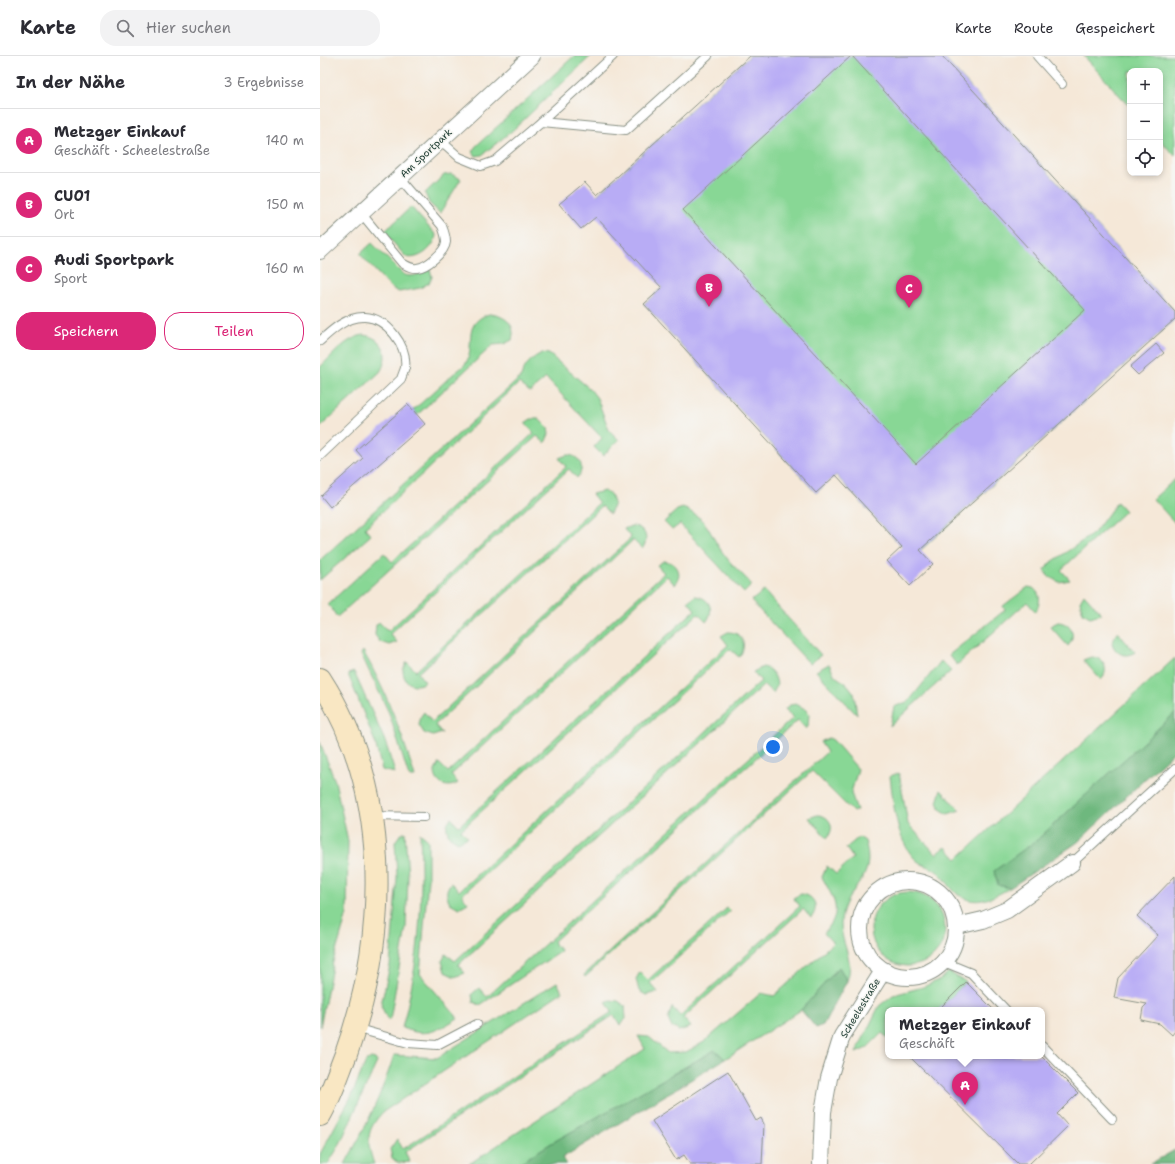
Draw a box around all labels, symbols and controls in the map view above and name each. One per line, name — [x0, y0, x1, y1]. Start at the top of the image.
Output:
search box — [100, 10, 380, 46]
text: Karte — [20, 15, 76, 40]
icon: search — [114, 17, 136, 39]
text: Hier suchen — [146, 18, 231, 38]
text: Karte — [955, 19, 992, 37]
text: Route — [1014, 19, 1053, 37]
text: Gespeichert — [1075, 19, 1155, 37]
map controls — [1127, 68, 1163, 176]
button: + — [1127, 68, 1163, 104]
text: In der Nähe — [16, 71, 125, 93]
text: 3 Ergebnisse — [224, 74, 304, 91]
button: − — [1127, 104, 1163, 140]
text: Metzger Einkauf — [54, 122, 186, 142]
street label: Am Sportpark — [397, 125, 455, 180]
text: A — [24, 132, 34, 149]
text: 140 m — [265, 132, 304, 149]
button: locate — [1127, 140, 1163, 176]
text: Geschäft · Scheelestraße — [54, 142, 210, 159]
text: CU01 — [54, 186, 90, 206]
text: B — [25, 196, 33, 213]
text: 150 m — [266, 196, 304, 213]
text: Ort — [54, 206, 75, 223]
text: Audi Sportpark — [54, 250, 174, 270]
text: C — [25, 260, 33, 277]
text: 160 m — [266, 260, 304, 277]
text: Sport — [54, 270, 87, 287]
pin: B — [696, 274, 722, 307]
pin: C — [896, 275, 922, 308]
button: Speichern — [16, 312, 156, 350]
button: Teilen — [164, 312, 304, 350]
your location — [763, 737, 783, 757]
street label: Scheelestraße — [837, 975, 883, 1040]
popup — [885, 1007, 1045, 1059]
text: Metzger Einkauf — [899, 1015, 1031, 1035]
text: Geschäft — [899, 1035, 955, 1052]
pin: A — [952, 1072, 978, 1105]

